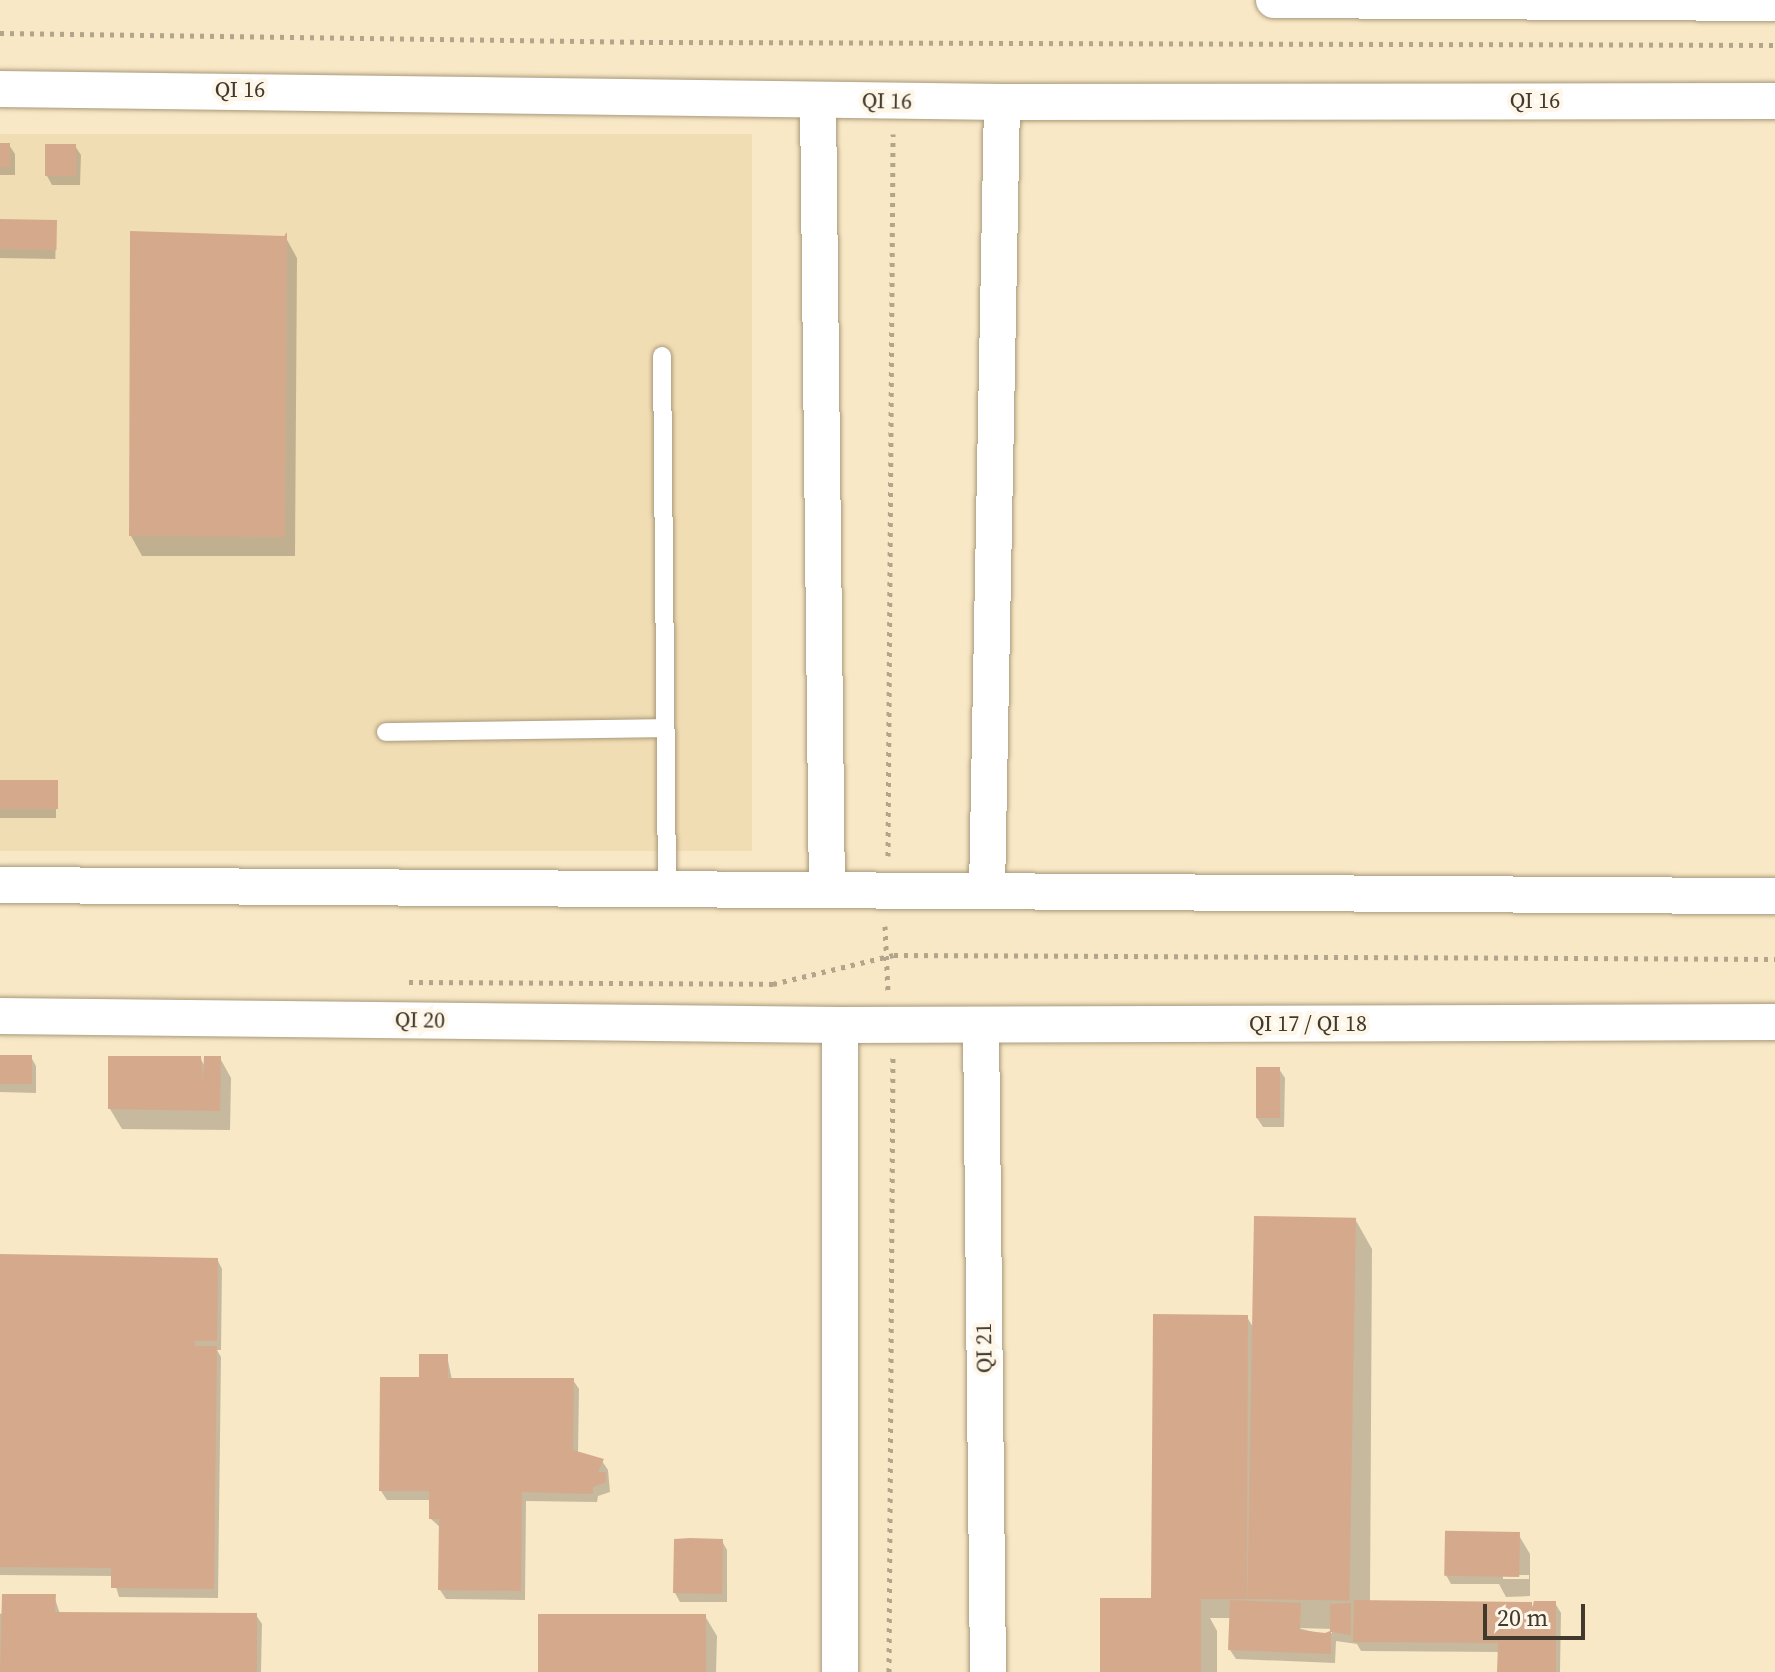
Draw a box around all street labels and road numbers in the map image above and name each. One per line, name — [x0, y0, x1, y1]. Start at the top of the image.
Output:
street label: QI 16 — [215, 77, 265, 103]
street label: QI 16 — [862, 87, 912, 115]
street label: QI 16 — [1510, 88, 1560, 114]
street label: QI 20 — [395, 1006, 445, 1034]
street label: QI 17 / QI 18 — [1249, 1011, 1367, 1037]
street label: QI 21 — [970, 1323, 998, 1373]

